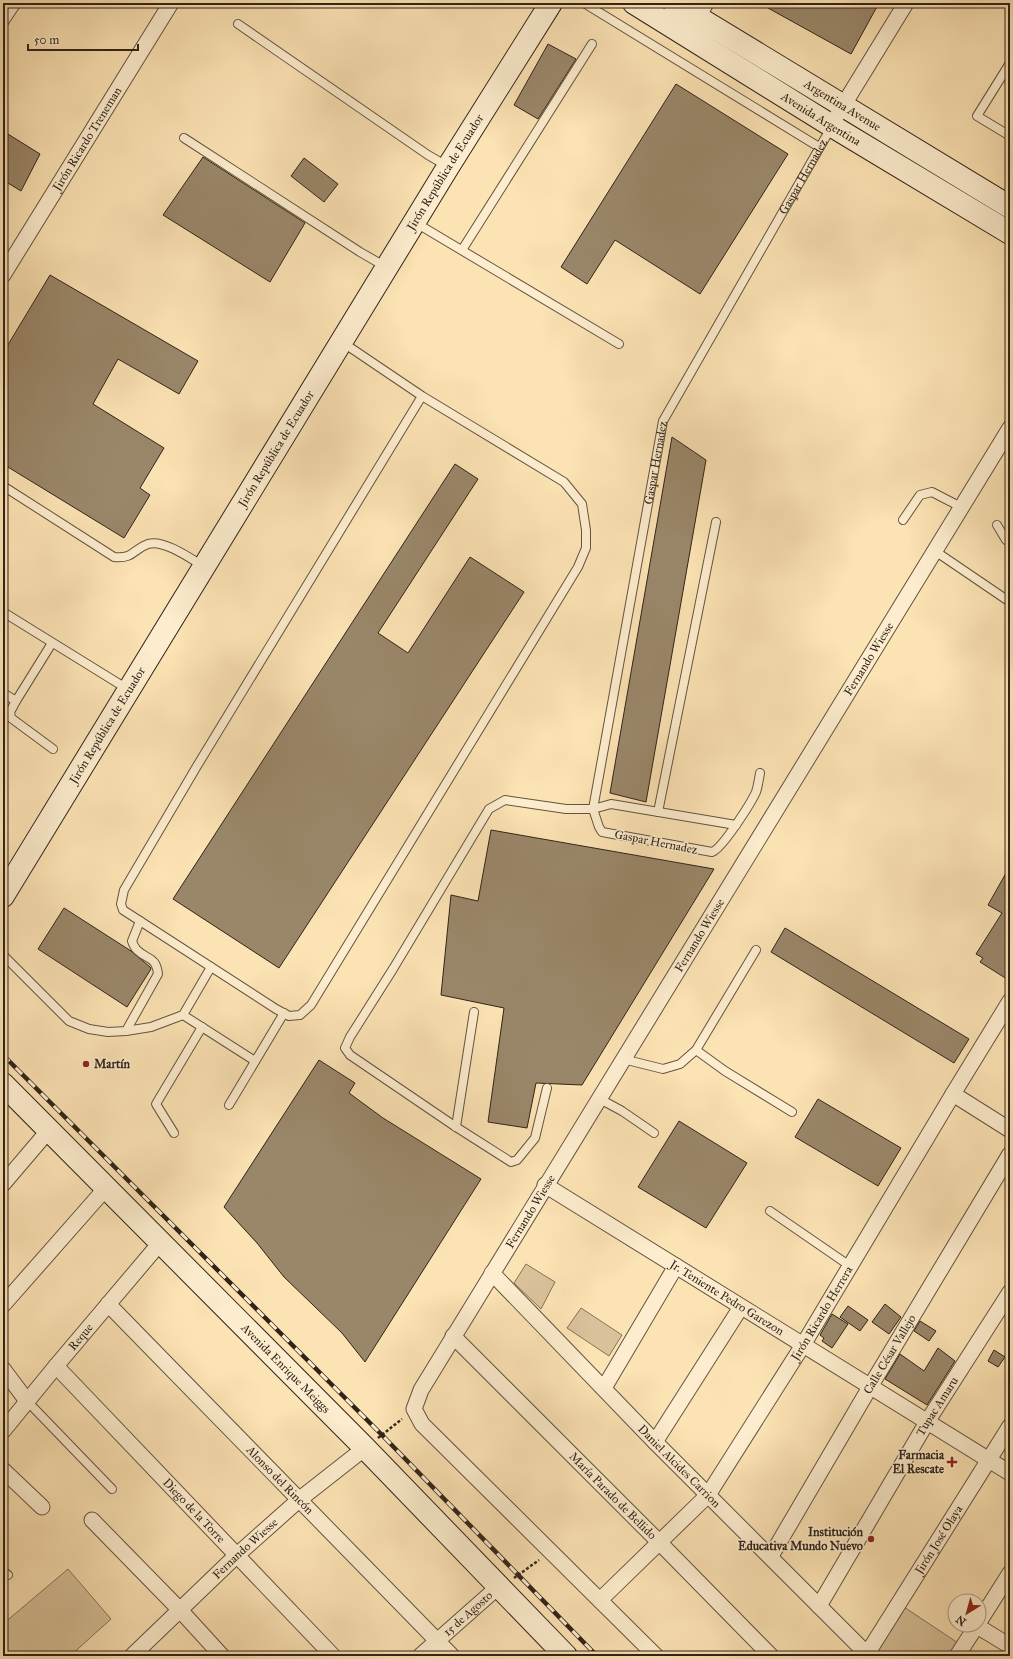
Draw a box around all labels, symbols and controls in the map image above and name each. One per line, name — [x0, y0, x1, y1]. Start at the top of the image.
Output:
scale bar — [28, 26, 138, 52]
text: 50 m — [34, 33, 59, 47]
street label: Argentina Avenue — [801, 76, 883, 134]
street label: Jirón Ricardo Treneman — [49, 84, 125, 196]
street label: Avenida Argentina — [778, 89, 864, 149]
street label: Jirón República de Ecuador — [403, 111, 487, 235]
street label: Gaspar Hernadez — [776, 136, 830, 217]
street label: Jirón República de Ecuador — [234, 387, 317, 512]
street label: Gaspar Hernadez — [641, 419, 670, 505]
street label: Fernando Wiesse — [841, 620, 896, 698]
street label: Jirón República de Ecuador — [65, 664, 148, 788]
street label: Gaspar Hernadez — [613, 827, 699, 857]
street label: Fernando Wiesse — [672, 896, 727, 974]
place label: Martín — [94, 1057, 130, 1071]
marker: Martín — [81, 1059, 91, 1069]
street label: Fernando Wiesse — [503, 1172, 558, 1251]
street label: Jr. Teniente Pedro Garezon — [665, 1256, 787, 1339]
street label: Jirón Ricardo Herrera — [787, 1263, 856, 1365]
street label: Calle César Vallejo — [860, 1312, 919, 1397]
street label: Avenida Enrique Meiggs — [238, 1320, 333, 1416]
street label: Reque — [65, 1321, 96, 1353]
street label: Tupac Amaru — [913, 1374, 961, 1439]
street label: Daniel Alcides Carrion — [635, 1422, 724, 1511]
street label: Alonso del Rincón — [243, 1442, 317, 1517]
place label: Farmacia El Rescate — [892, 1448, 945, 1476]
street label: María Parado de Bellido — [566, 1449, 659, 1542]
marker: Farmacia El Rescate — [947, 1457, 957, 1467]
street label: Diego de la Torre — [160, 1475, 228, 1546]
street label: Jirón José Olaya — [911, 1502, 966, 1579]
street label: Fernando Wiesse — [210, 1515, 281, 1582]
place label: Institución Educativa Mundo Nuevo — [738, 1525, 864, 1553]
marker: Institución Educativa Mundo Nuevo — [866, 1534, 876, 1544]
street label: 15 de Agosto — [440, 1588, 495, 1639]
north arrow — [947, 1593, 987, 1633]
text: N — [953, 1612, 969, 1629]

